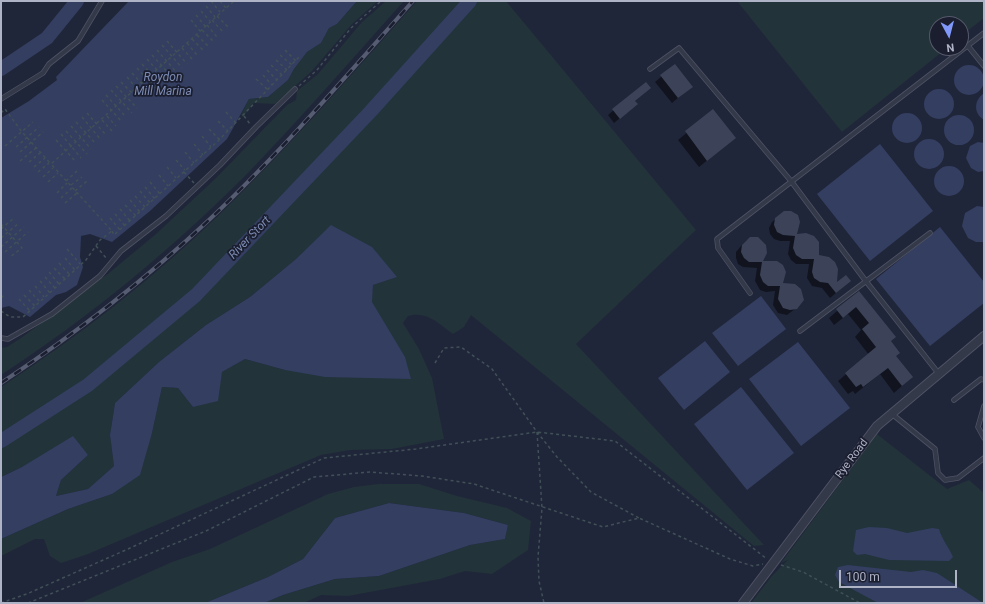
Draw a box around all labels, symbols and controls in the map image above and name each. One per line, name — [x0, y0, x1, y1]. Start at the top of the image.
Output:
north arrow — [929, 16, 969, 56]
text: N — [946, 40, 955, 54]
water label: Roydon Mill Marina — [134, 71, 192, 99]
water label: River Stort — [226, 214, 274, 262]
street label: Rye Road — [833, 437, 871, 481]
scale bar — [841, 562, 959, 588]
text: 100 m — [846, 570, 880, 584]

